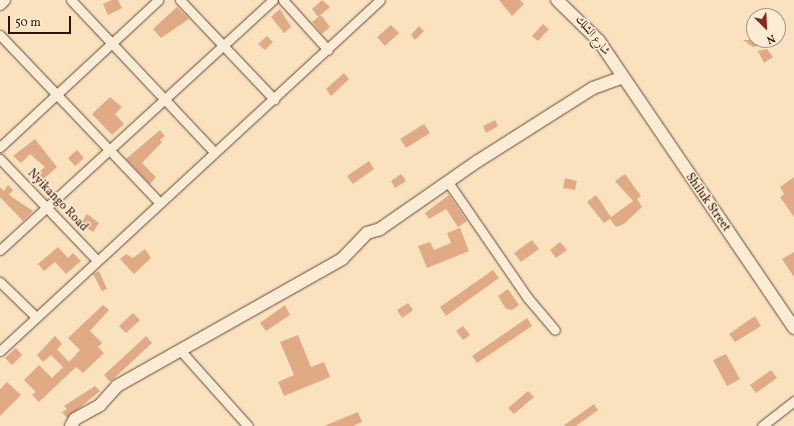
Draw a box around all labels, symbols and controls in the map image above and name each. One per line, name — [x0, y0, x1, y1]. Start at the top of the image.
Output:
scale bar — [10, 8, 73, 34]
north arrow — [746, 8, 786, 48]
street label: شارع الشلك — [572, 13, 612, 59]
text: 50 m — [15, 15, 41, 31]
text: N — [764, 30, 777, 47]
street label: Nyikango Road — [24, 167, 90, 235]
street label: Shiluk Street — [682, 171, 732, 235]

